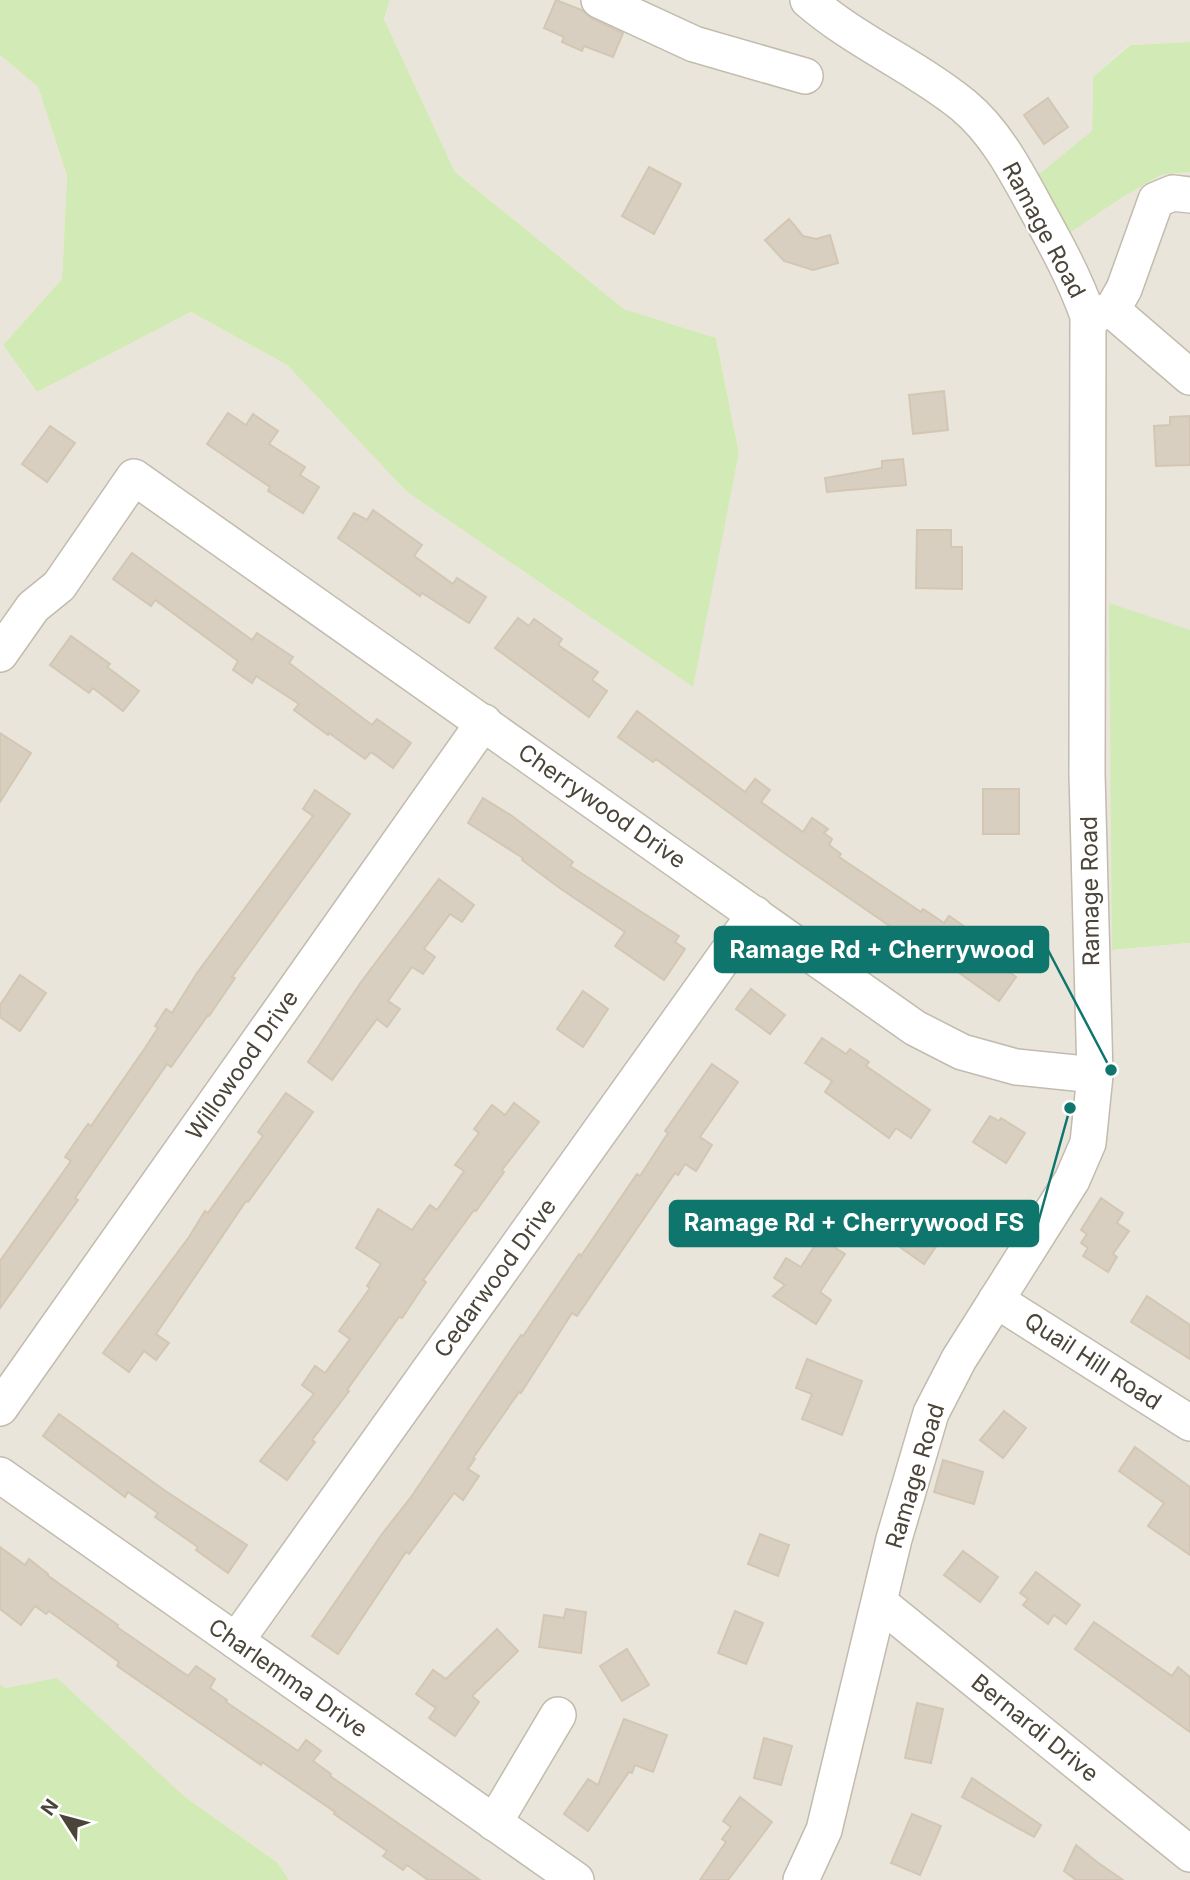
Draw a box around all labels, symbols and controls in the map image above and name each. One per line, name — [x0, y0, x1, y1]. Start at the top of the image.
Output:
street label: Ramage Road — [996, 157, 1092, 303]
street label: Cherrywood Drive — [513, 738, 691, 874]
street label: Ramage Road — [1075, 816, 1105, 966]
callout: Ramage Rd + Cherrywood — [715, 927, 1048, 972]
text: Ramage Rd + Cherrywood — [730, 935, 1035, 964]
street label: Willowood Drive — [180, 985, 304, 1145]
street label: Cedarwood Drive — [428, 1193, 562, 1363]
callout: Ramage Rd + Cherrywood FS — [670, 1201, 1038, 1246]
text: Ramage Rd + Cherrywood FS — [684, 1208, 1024, 1237]
street label: Quail Hill Road — [1019, 1306, 1167, 1416]
street label: Ramage Road — [880, 1400, 950, 1552]
street label: Charlemma Drive — [203, 1613, 373, 1743]
street label: Bernardi Drive — [966, 1668, 1104, 1788]
north arrow — [28, 1782, 98, 1852]
text: N — [36, 1795, 63, 1820]

